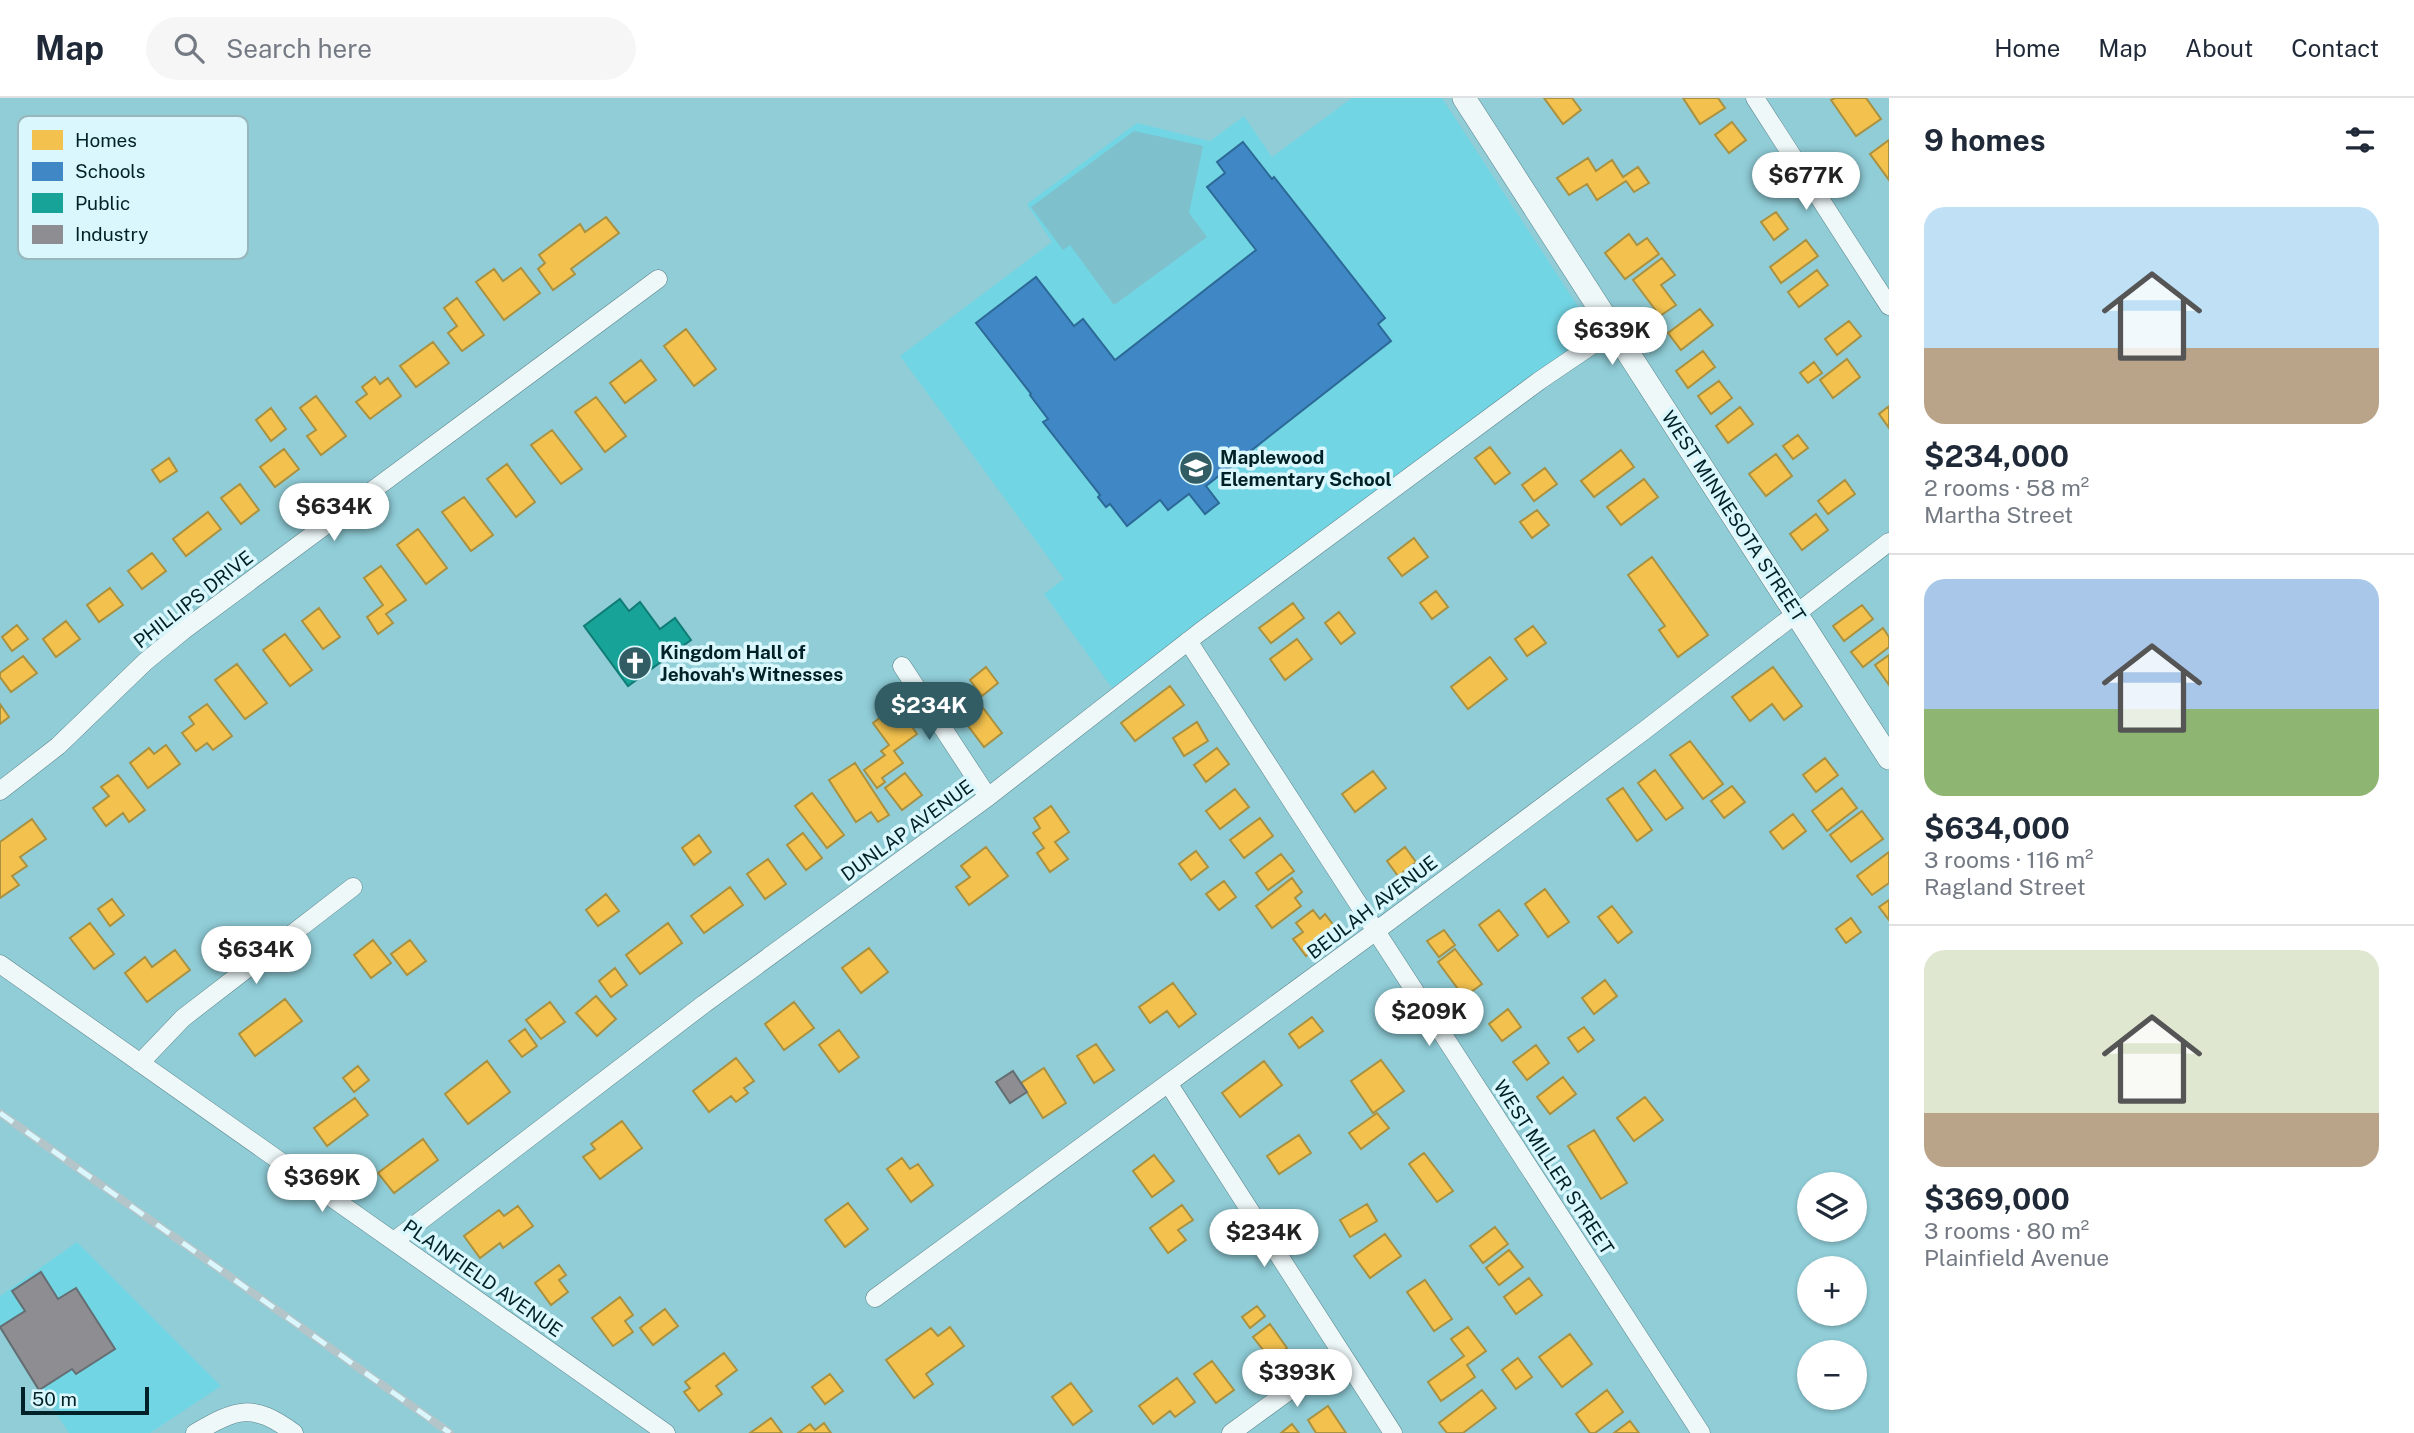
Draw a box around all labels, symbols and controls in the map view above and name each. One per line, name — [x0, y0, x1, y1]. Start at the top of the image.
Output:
search box — [146, 17, 636, 80]
text: Map — [35, 29, 104, 67]
icon: search — [170, 29, 208, 67]
text: Search here — [226, 33, 372, 64]
text: Home — [1994, 34, 2060, 62]
text: Map — [2098, 34, 2147, 62]
text: About — [2185, 34, 2253, 62]
text: Contact — [2291, 34, 2379, 62]
legend — [18, 116, 248, 259]
icon: filters — [2341, 121, 2379, 159]
text: 9 homes — [1924, 122, 2046, 158]
text: Homes — [75, 129, 137, 151]
pin: $677K — [1757, 152, 1855, 212]
text: Schools — [75, 160, 145, 182]
text: $677K — [1768, 161, 1844, 188]
text: Public — [75, 192, 130, 214]
text: Industry — [75, 223, 148, 245]
icon: home — [2089, 253, 2215, 379]
pin: $639K — [1563, 308, 1661, 367]
text: $639K — [1573, 316, 1651, 343]
street label: WEST MINNESOTA STREET — [1657, 406, 1811, 626]
text: $234,000 — [1924, 438, 2069, 474]
place label: Maplewood Elementary School — [1220, 446, 1392, 490]
school or university icon: Maplewood Elementary School — [1177, 449, 1215, 487]
text: 2 rooms · 58 m² — [1924, 474, 2089, 501]
pin: $634K — [285, 484, 383, 543]
text: $634K — [295, 492, 373, 519]
text: Martha Street — [1924, 501, 2073, 528]
street label: PHILLIPS DRIVE — [129, 546, 257, 652]
icon: home — [2089, 625, 2215, 751]
place label: Kingdom Hall of Jehovah's Witnesses — [660, 641, 843, 685]
church icon: Kingdom Hall of Jehovah's Witnesses — [616, 644, 654, 682]
pin: $234K — [880, 682, 978, 742]
text: $234K — [890, 691, 968, 718]
street label: DUNLAP AVENUE — [837, 775, 977, 885]
text: $634,000 — [1924, 810, 2070, 846]
text: 3 rooms · 116 m² — [1924, 846, 2094, 873]
street label: BEULAH AVENUE — [1303, 851, 1441, 963]
text: Ragland Street — [1924, 873, 2086, 900]
pin: $634K — [207, 926, 305, 986]
text: $634K — [217, 935, 295, 962]
pin: $209K — [1380, 988, 1478, 1048]
icon: home — [2089, 996, 2215, 1122]
text: $209K — [1391, 997, 1467, 1024]
street label: WEST MILLER STREET — [1489, 1076, 1619, 1258]
pin: $369K — [273, 1154, 371, 1214]
text: $369K — [283, 1163, 361, 1190]
map controls — [1797, 1172, 1867, 1410]
button: layers — [1797, 1172, 1867, 1242]
text: $369,000 — [1924, 1181, 2070, 1217]
pin: $234K — [1215, 1210, 1313, 1269]
street label: PLAINFIELD AVENUE — [399, 1215, 567, 1341]
text: 3 rooms · 80 m² — [1924, 1217, 2089, 1244]
text: $234K — [1225, 1218, 1303, 1245]
text: Plainfield Avenue — [1924, 1244, 2109, 1271]
button: + — [1797, 1256, 1867, 1326]
button: − — [1797, 1340, 1867, 1410]
pin: $393K — [1248, 1350, 1346, 1409]
text: $393K — [1258, 1358, 1336, 1385]
scale bar — [21, 1384, 149, 1416]
text: 50 m — [32, 1388, 77, 1410]

